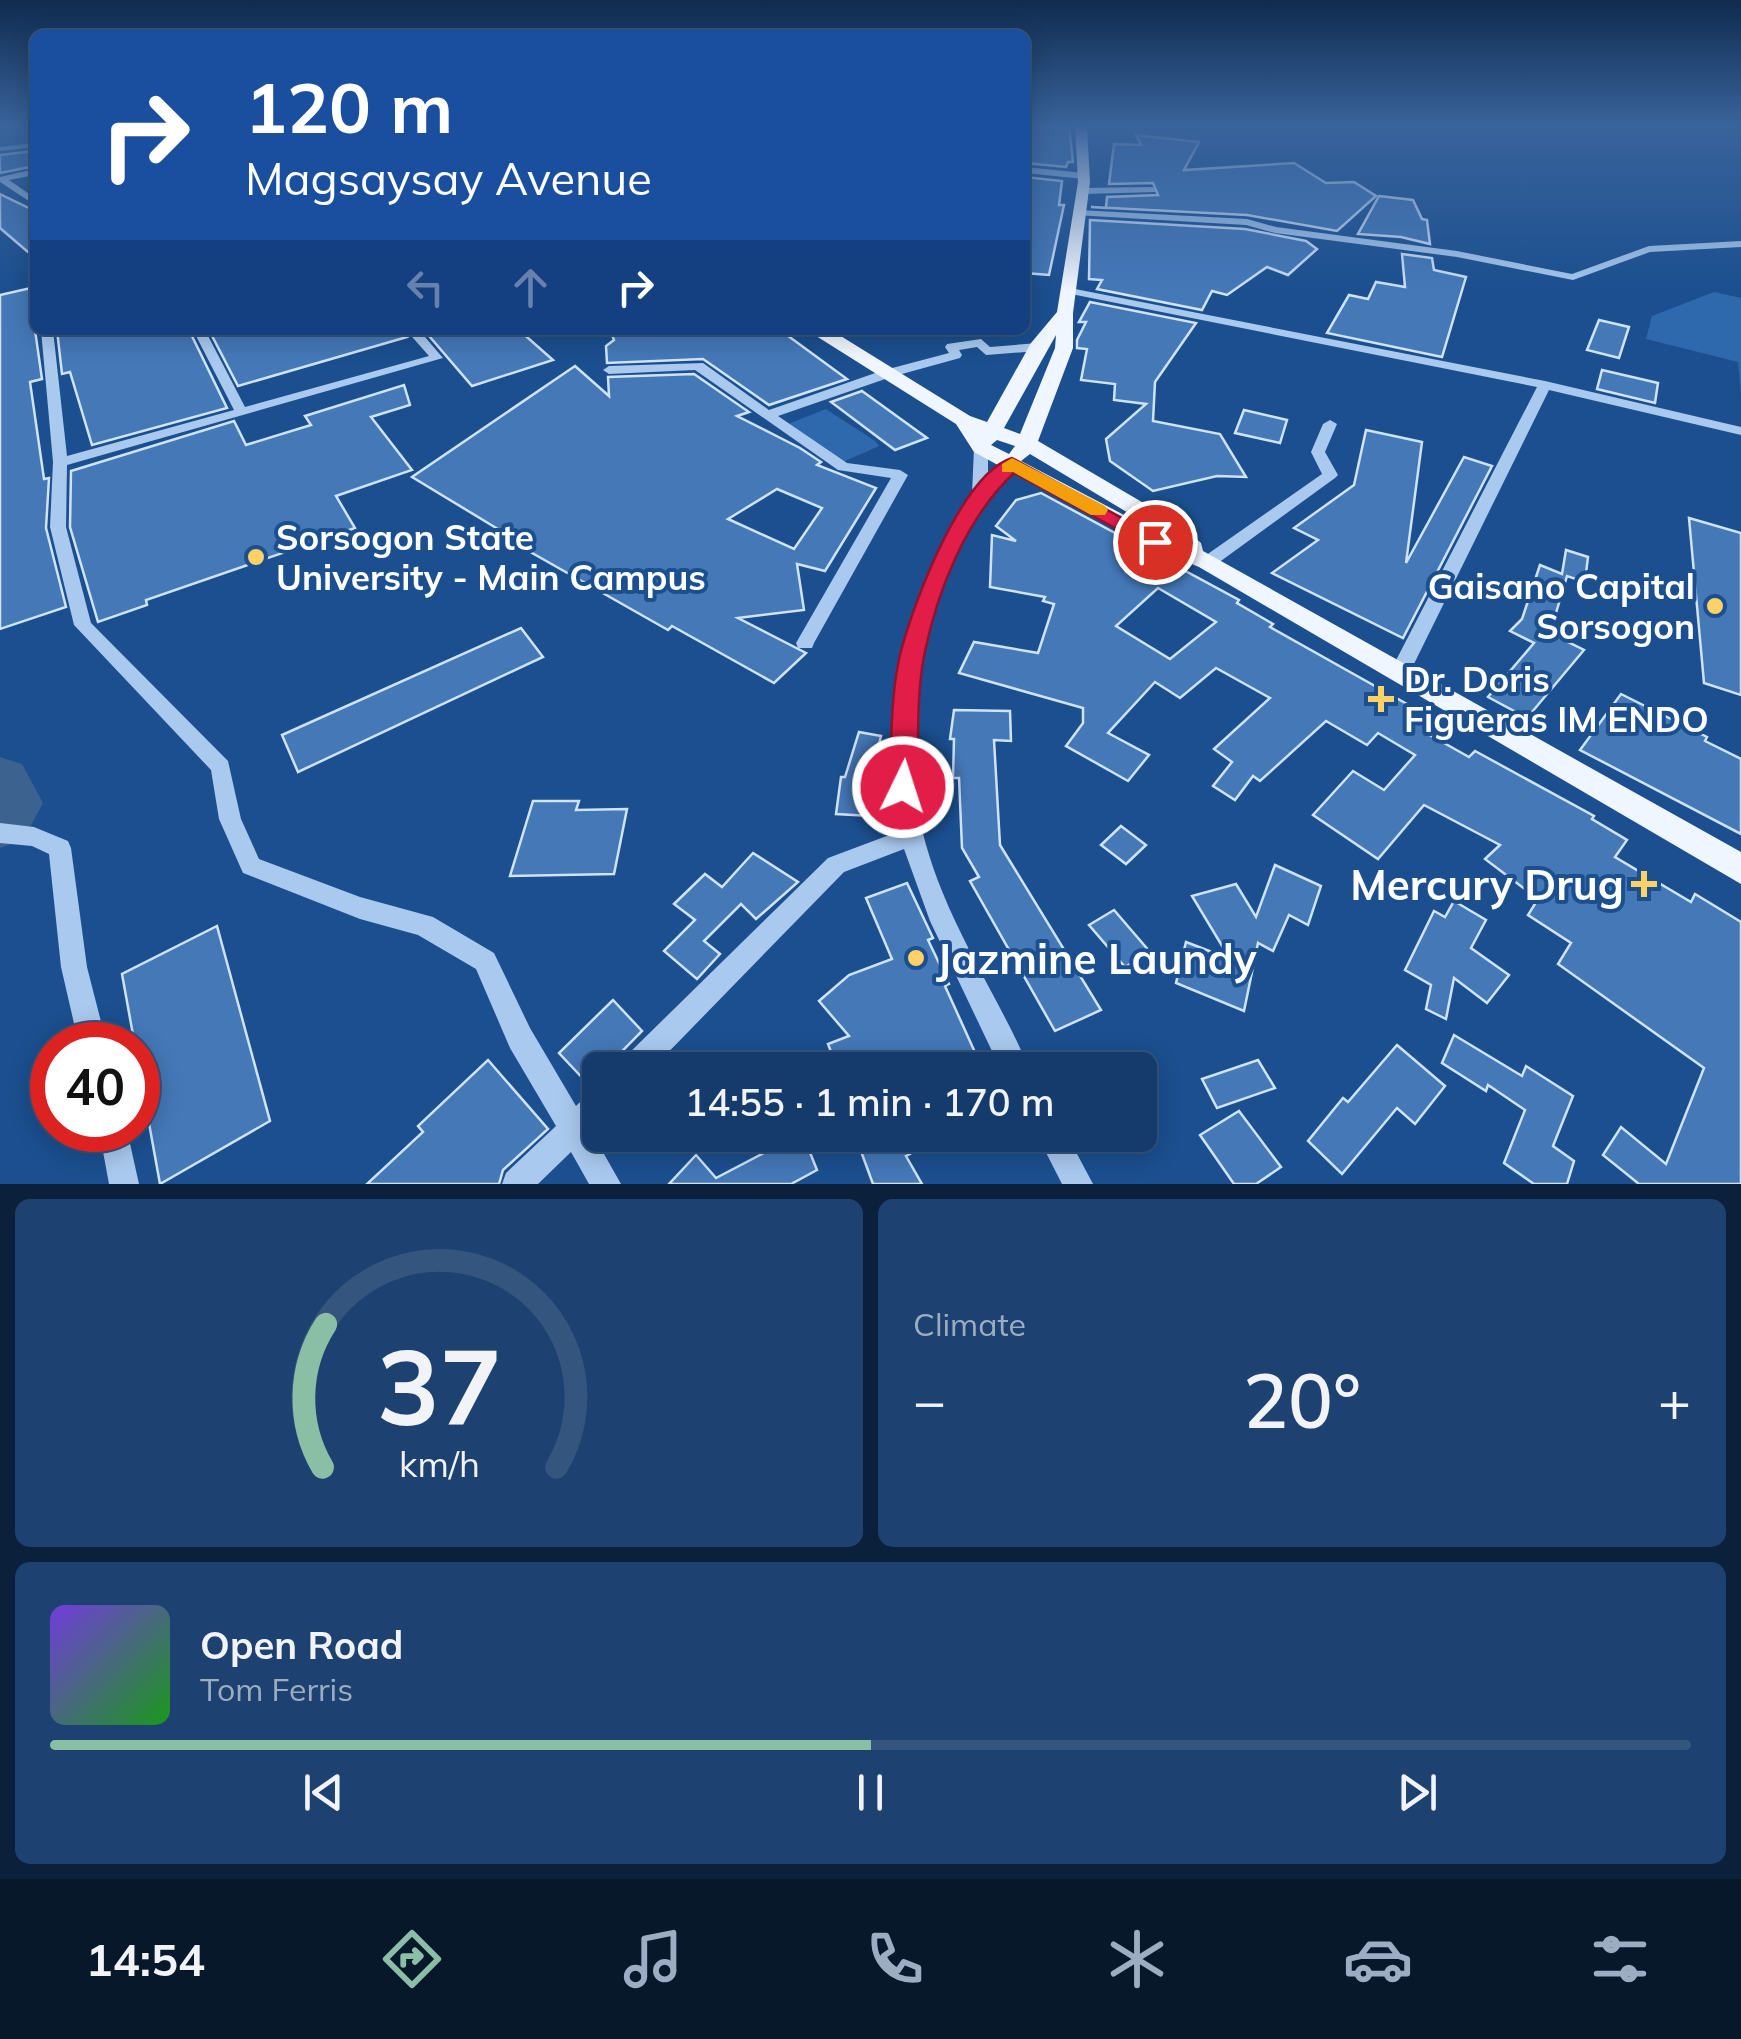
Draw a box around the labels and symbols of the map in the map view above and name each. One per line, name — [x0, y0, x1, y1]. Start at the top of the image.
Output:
pin — [1113, 500, 1198, 585]
place label: Sorsogon State University - Main Campus — [276, 515, 706, 599]
marker: Sorsogon State University - Main Campus — [245, 546, 267, 568]
place label: Gaisano Capital Sorsogon — [1428, 564, 1695, 648]
marker: Gaisano Capital Sorsogon — [1704, 595, 1726, 617]
place label: Dr. Doris Figueras IM ENDO — [1404, 657, 1709, 741]
marker: Dr. Doris Figueras IM ENDO — [1368, 686, 1394, 712]
position arrow — [851, 735, 955, 839]
place label: Mercury Drug — [1350, 858, 1624, 911]
marker: Mercury Drug — [1633, 873, 1655, 895]
place label: Jazmine Laundy — [936, 932, 1257, 985]
marker: Jazmine Laundy — [905, 947, 927, 969]
speed limit sign: 40 — [30, 1022, 160, 1152]

